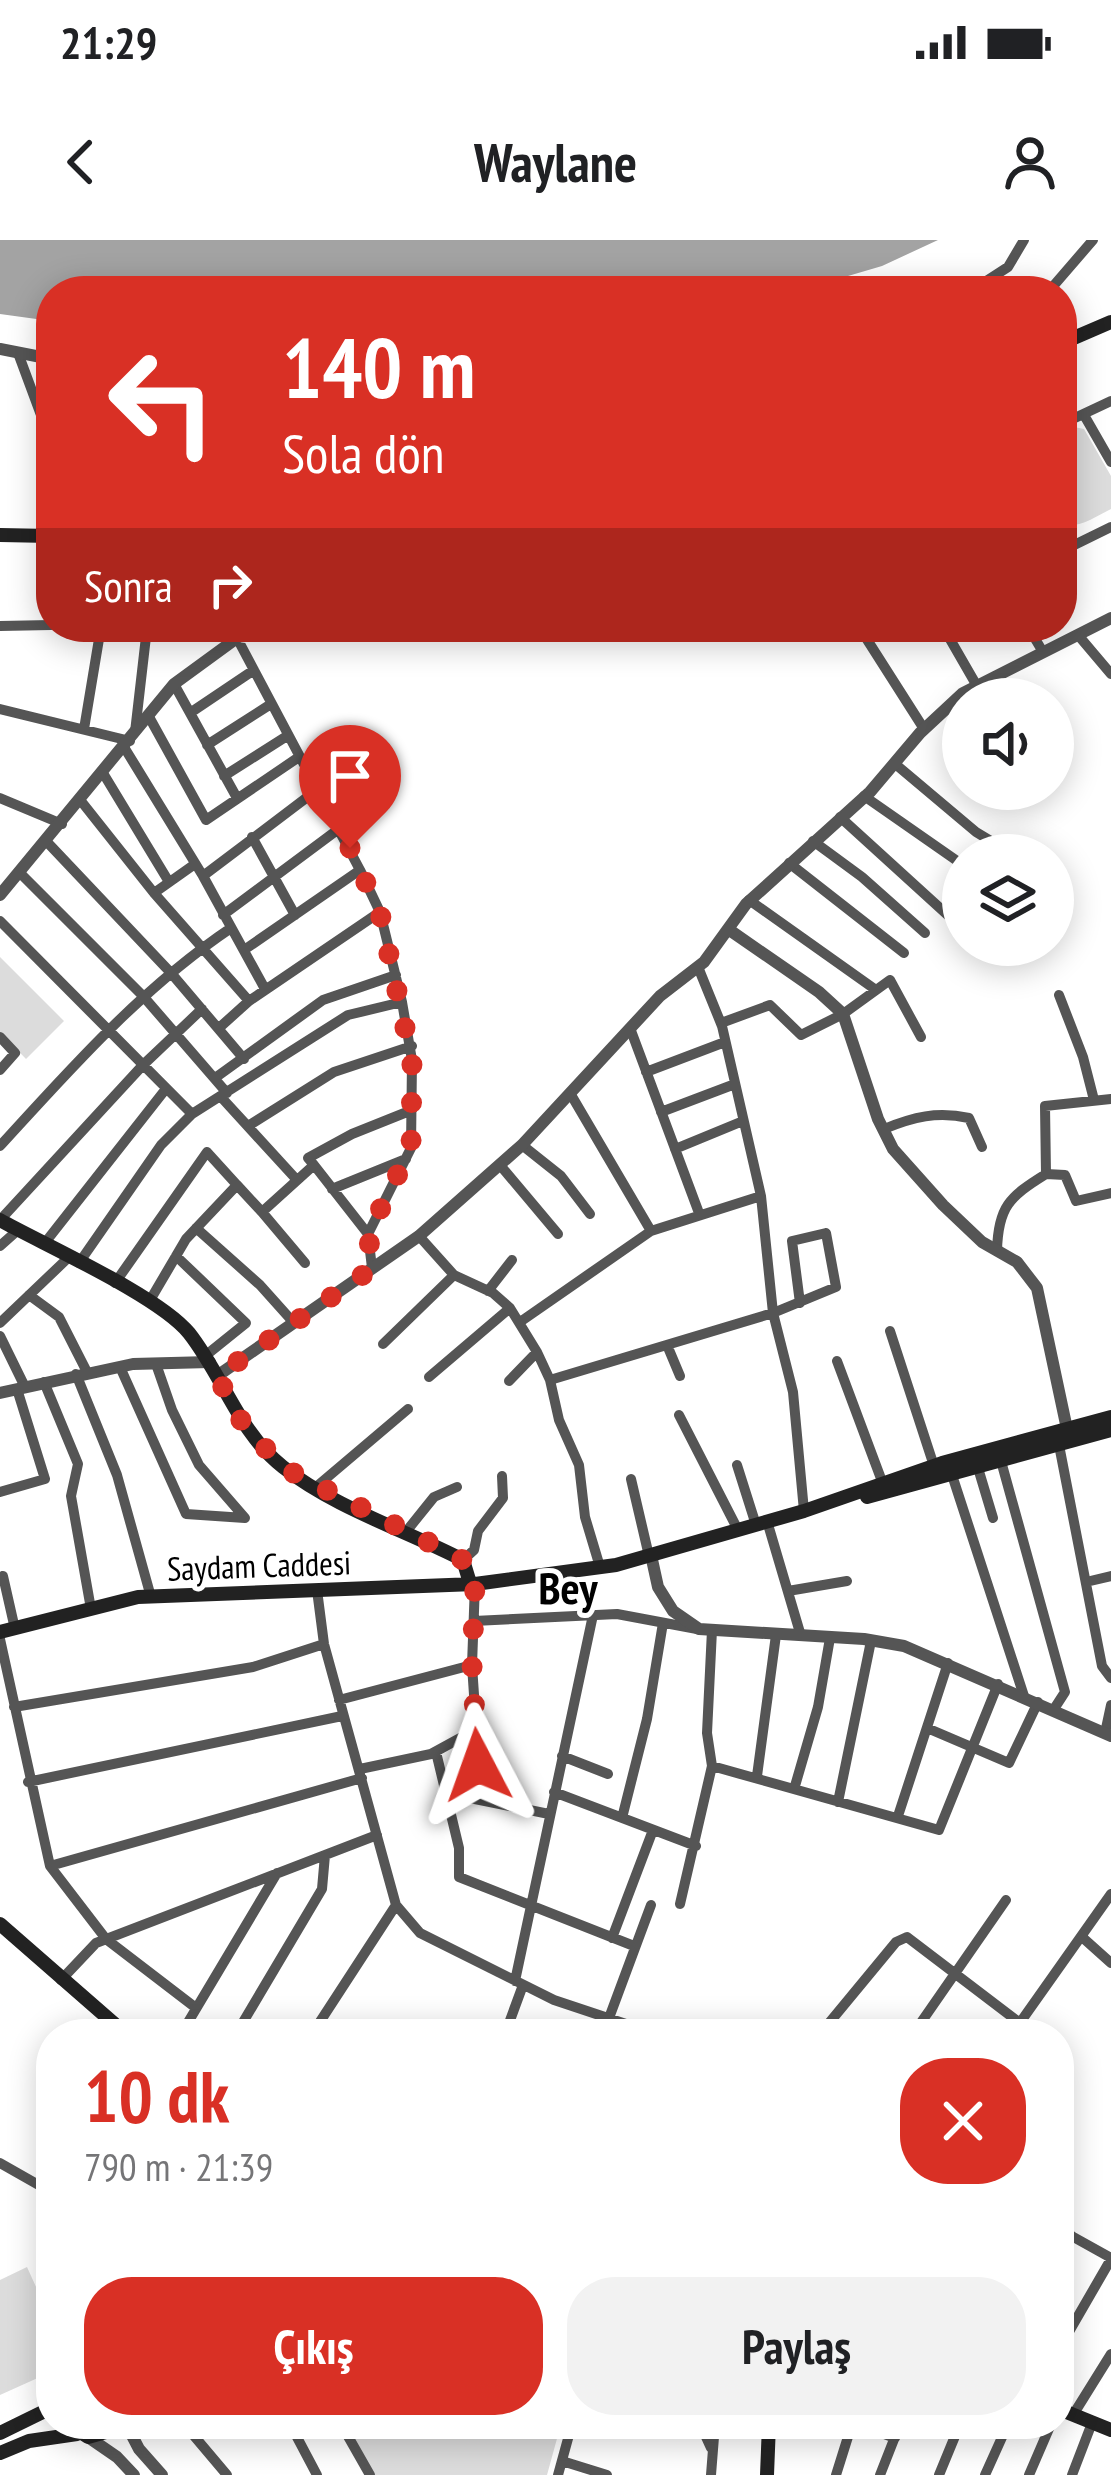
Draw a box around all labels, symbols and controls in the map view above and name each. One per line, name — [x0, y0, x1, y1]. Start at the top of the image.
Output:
text: 21:29 — [60, 13, 157, 71]
text: Waylane — [474, 127, 637, 197]
icon: back — [48, 129, 114, 195]
icon: person — [997, 129, 1063, 195]
text: 140 m — [282, 312, 475, 421]
icon: left — [84, 324, 240, 480]
text: Sola dön — [282, 418, 445, 488]
icon: right — [197, 552, 263, 618]
text: Sonra — [84, 556, 173, 614]
map controls — [942, 678, 1074, 966]
button: sound — [942, 678, 1074, 810]
pin — [299, 725, 401, 848]
icon: arrive — [317, 743, 383, 809]
button: layers — [942, 834, 1074, 966]
street label: Saydam Caddesi — [166, 1540, 352, 1590]
district label: Bey — [539, 1558, 598, 1616]
position arrow — [415, 1702, 541, 1828]
text: 10 dk — [84, 2049, 229, 2142]
button: close — [900, 2058, 1026, 2184]
text: 790 m · 21:39 — [84, 2141, 273, 2192]
button: Çıkış — [84, 2277, 543, 2415]
button: Paylaş — [567, 2277, 1026, 2415]

